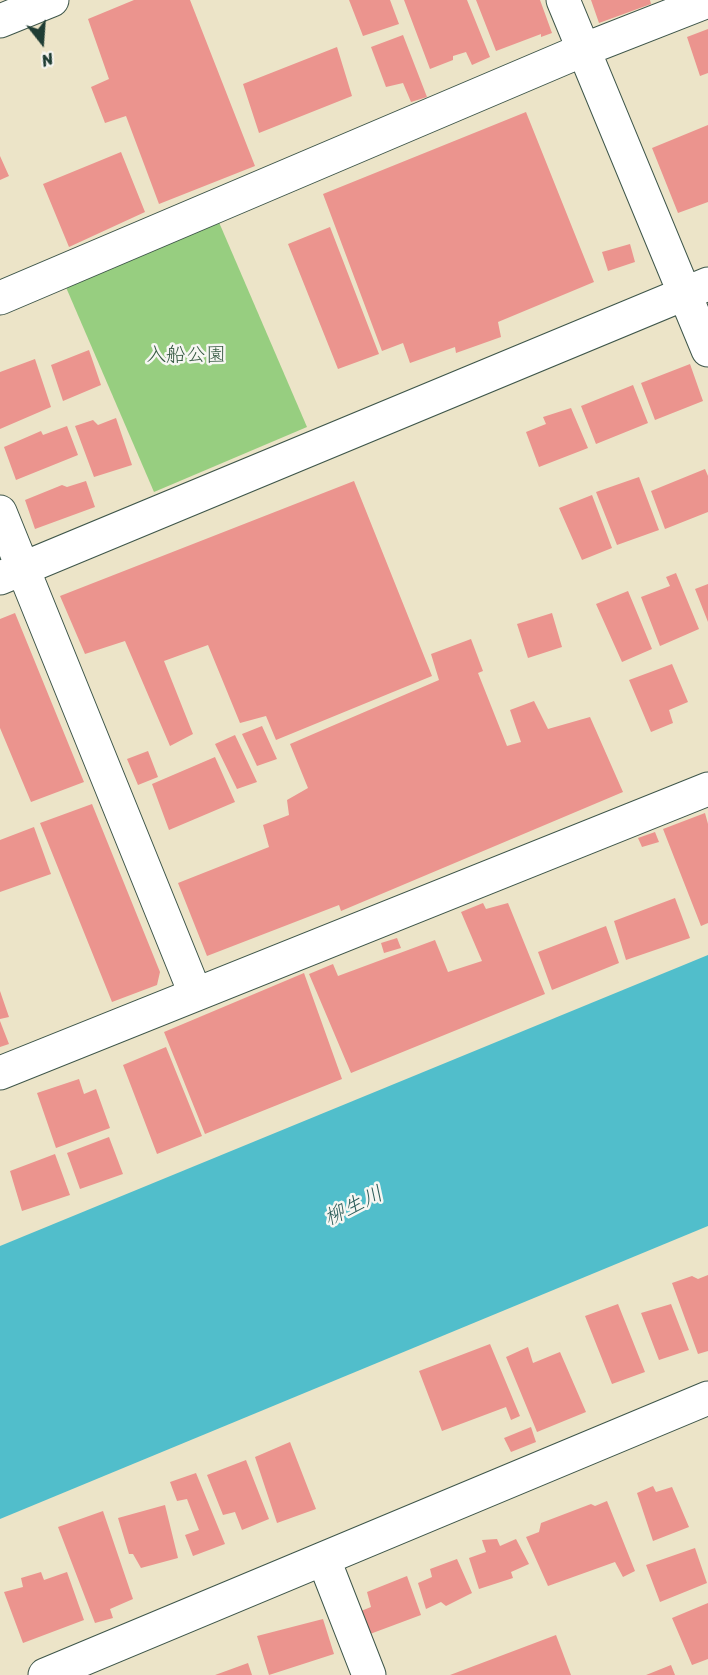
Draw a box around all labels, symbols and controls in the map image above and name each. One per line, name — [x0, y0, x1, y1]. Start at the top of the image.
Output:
north arrow — [12, 12, 72, 72]
text: N — [38, 44, 57, 75]
park label: 入船公園 — [146, 344, 226, 368]
water label: 柳生川 — [320, 1182, 388, 1232]

